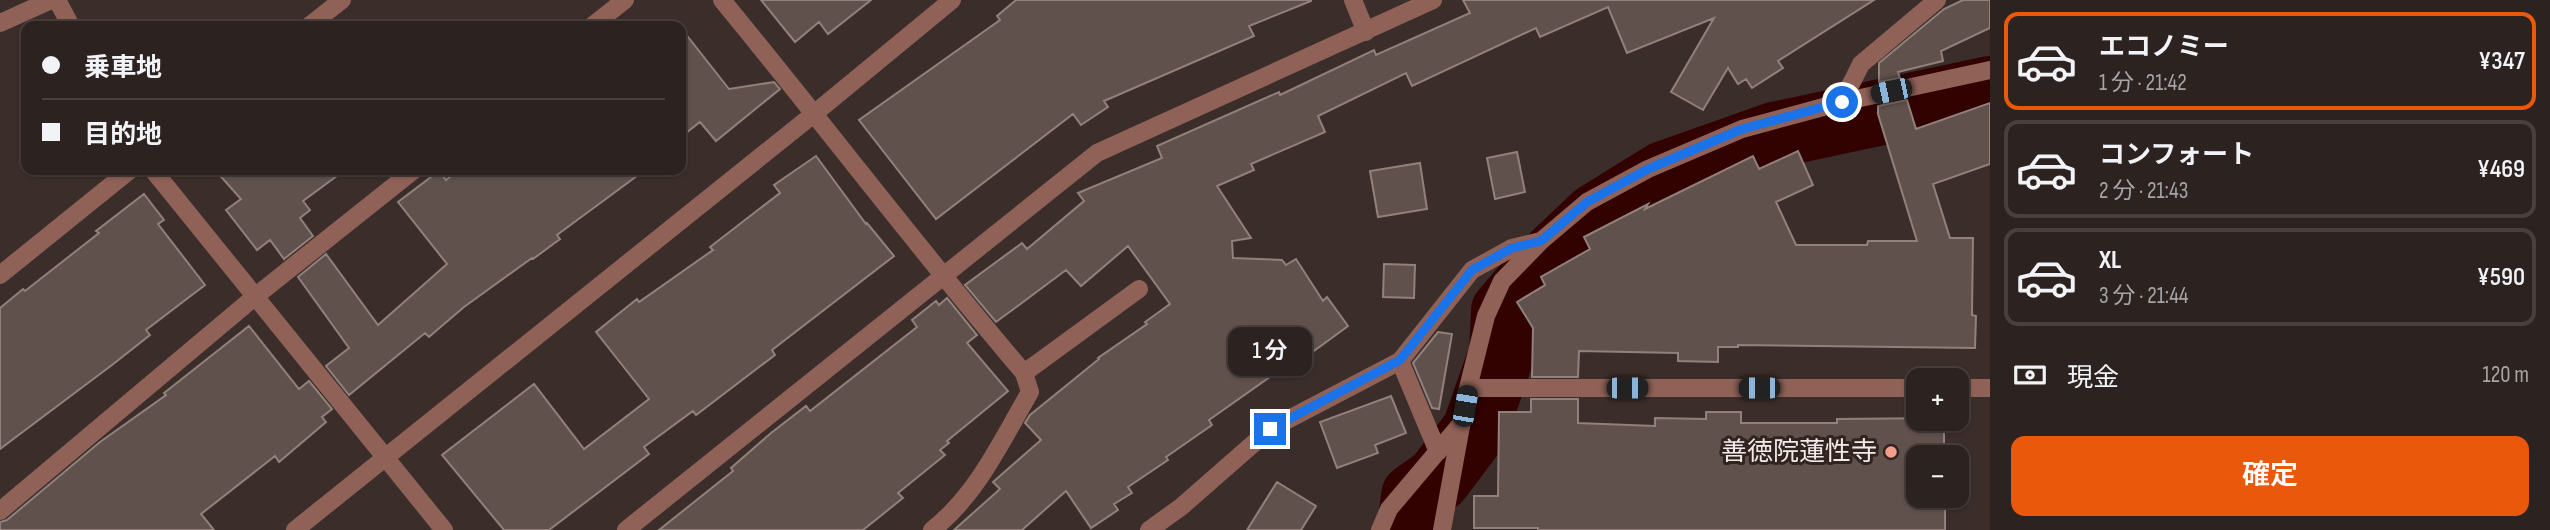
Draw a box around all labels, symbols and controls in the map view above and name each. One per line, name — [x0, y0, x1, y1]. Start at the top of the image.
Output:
icon: car — [2015, 30, 2078, 93]
text: エコノミー — [2099, 32, 2229, 63]
text: ¥347 — [2478, 46, 2525, 77]
text: 乗車地 — [84, 53, 162, 84]
text: 1 分 · 21:42 — [2099, 69, 2187, 97]
car — [1869, 76, 1914, 106]
route start — [1826, 86, 1858, 118]
text: 目的地 — [84, 120, 162, 151]
icon: car — [2015, 138, 2078, 201]
text: コンフォート — [2099, 140, 2254, 171]
text: ¥469 — [2477, 154, 2525, 185]
text: 2 分 · 21:43 — [2099, 177, 2188, 205]
text: XL — [2099, 245, 2121, 276]
icon: car — [2015, 246, 2078, 309]
text: ¥590 — [2477, 262, 2525, 293]
text: 3 分 · 21:44 — [2099, 282, 2188, 310]
callout: 1 分 — [1228, 328, 1312, 376]
text: 1 分 — [1252, 337, 1288, 365]
icon: cash — [2011, 356, 2049, 394]
text: 120 m — [2483, 361, 2529, 389]
text: 現金 — [2067, 363, 2119, 394]
map controls — [1906, 368, 1969, 508]
button: + — [1906, 368, 1969, 431]
car — [1607, 378, 1649, 399]
car — [1739, 378, 1781, 399]
car — [1452, 383, 1479, 429]
route end — [1254, 413, 1286, 445]
button: 確定 — [2011, 436, 2529, 516]
place label: 善徳院蓮性寺 — [1721, 437, 1877, 468]
marker: 善徳院蓮性寺 — [1883, 444, 1899, 460]
button: − — [1906, 445, 1969, 508]

